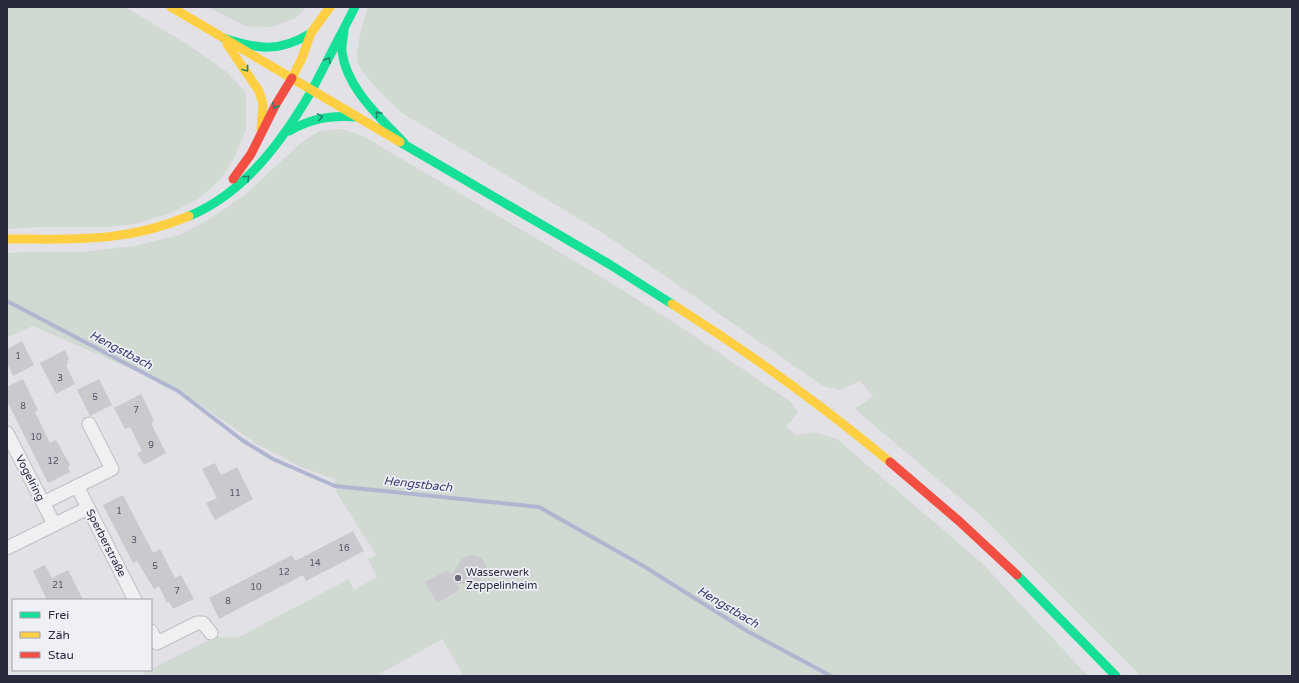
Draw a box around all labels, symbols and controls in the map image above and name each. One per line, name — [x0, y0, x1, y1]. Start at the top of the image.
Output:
one-way arrow — [324, 57, 331, 64]
one-way arrow — [241, 65, 248, 72]
one-way arrow — [273, 102, 280, 109]
one-way arrow — [376, 111, 383, 119]
one-way arrow — [317, 113, 323, 122]
one-way arrow — [242, 175, 250, 183]
water label: Hengstbach — [87, 328, 155, 373]
house number: 1 — [15, 351, 21, 362]
house number: 3 — [57, 373, 63, 384]
house number: 5 — [92, 392, 98, 403]
house number: 8 — [20, 401, 26, 412]
house number: 7 — [133, 405, 139, 416]
house number: 10 — [30, 432, 42, 443]
house number: 9 — [148, 440, 154, 451]
street label: Vogelring — [13, 453, 47, 503]
house number: 12 — [47, 456, 59, 467]
water label: Hengstbach — [383, 473, 454, 495]
house number: 11 — [229, 488, 241, 499]
house number: 1 — [116, 506, 122, 517]
street label: Sperberstraße — [83, 507, 129, 579]
house number: 3 — [131, 535, 137, 546]
house number: 16 — [338, 543, 350, 554]
house number: 14 — [309, 558, 321, 569]
house number: 5 — [152, 561, 158, 572]
place label: Wasserwerk Zeppelinheim — [466, 566, 537, 592]
house number: 12 — [278, 567, 290, 578]
marker: Wasserwerk Zeppelinheim — [453, 573, 463, 583]
house number: 21 — [52, 580, 64, 591]
house number: 10 — [250, 582, 262, 593]
water label: Hengstbach — [695, 583, 762, 631]
house number: 7 — [174, 586, 180, 597]
house number: 8 — [225, 596, 231, 607]
legend — [12, 599, 152, 671]
text: Frei — [48, 608, 69, 622]
text: Zäh — [48, 628, 70, 642]
text: Stau — [48, 648, 74, 662]

